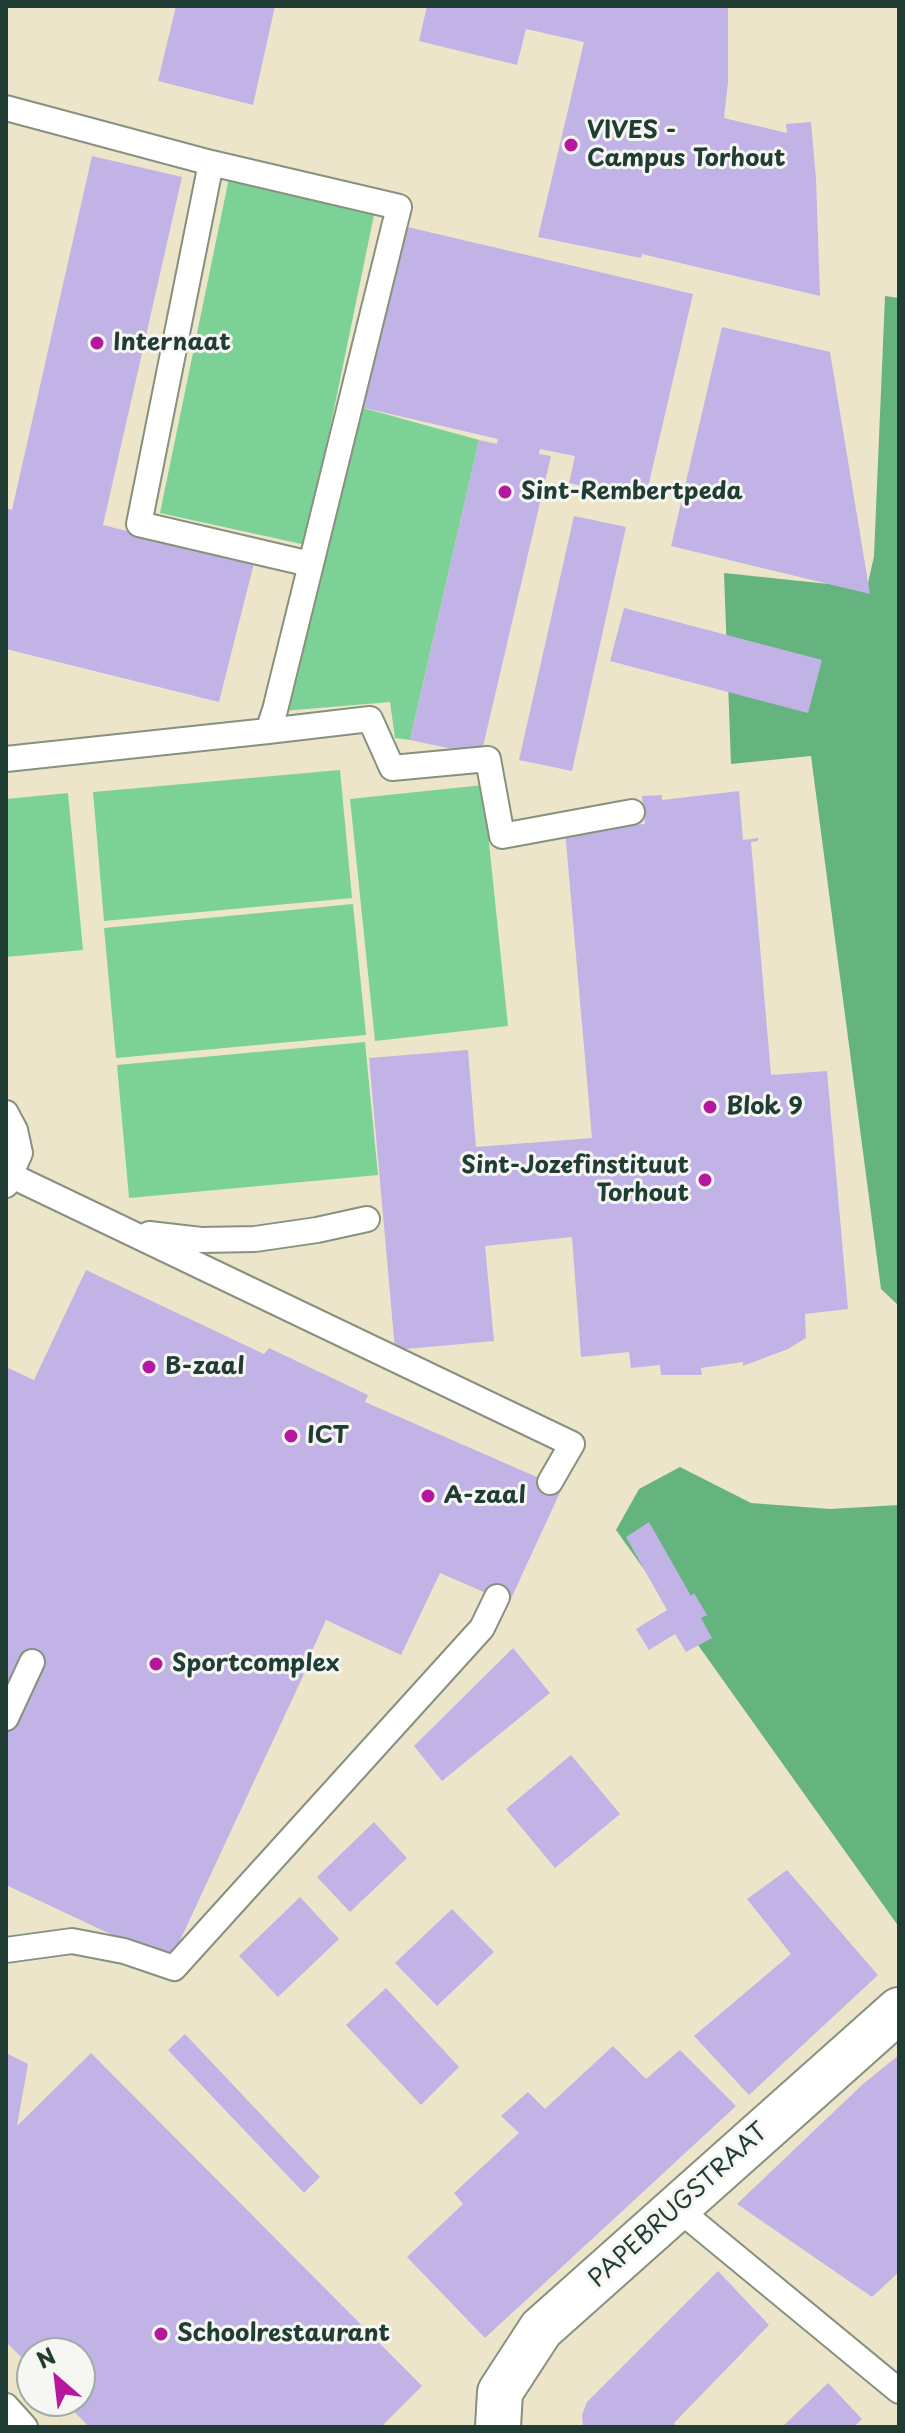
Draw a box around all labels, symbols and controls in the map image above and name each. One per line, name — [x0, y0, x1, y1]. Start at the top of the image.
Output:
place label: VIVES - Campus Torhout — [587, 117, 786, 173]
marker: VIVES - Campus Torhout — [562, 136, 580, 154]
place label: Internaat — [113, 329, 231, 357]
marker: Internaat — [88, 334, 106, 352]
place label: Sint-Rembertpeda — [521, 478, 743, 506]
marker: Sint-Rembertpeda — [496, 483, 514, 501]
place label: Blok 9 — [726, 1093, 803, 1121]
marker: Blok 9 — [701, 1098, 719, 1116]
place label: Sint-Jozefinstituut Torhout — [461, 1152, 689, 1208]
marker: Sint-Jozefinstituut Torhout — [696, 1171, 714, 1189]
place label: B-zaal — [165, 1353, 245, 1381]
marker: B-zaal — [140, 1358, 158, 1376]
place label: ICT — [307, 1422, 349, 1450]
marker: ICT — [282, 1427, 300, 1445]
place label: A-zaal — [444, 1482, 526, 1510]
marker: A-zaal — [419, 1487, 437, 1505]
place label: Sportcomplex — [172, 1650, 339, 1678]
marker: Sportcomplex — [147, 1655, 165, 1673]
street label: PAPEBRUGSTRAAT — [583, 2118, 775, 2294]
place label: Schoolrestaurant — [177, 2320, 390, 2348]
marker: Schoolrestaurant — [152, 2325, 170, 2343]
north arrow — [16, 2337, 96, 2417]
text: N — [30, 2338, 61, 2376]

